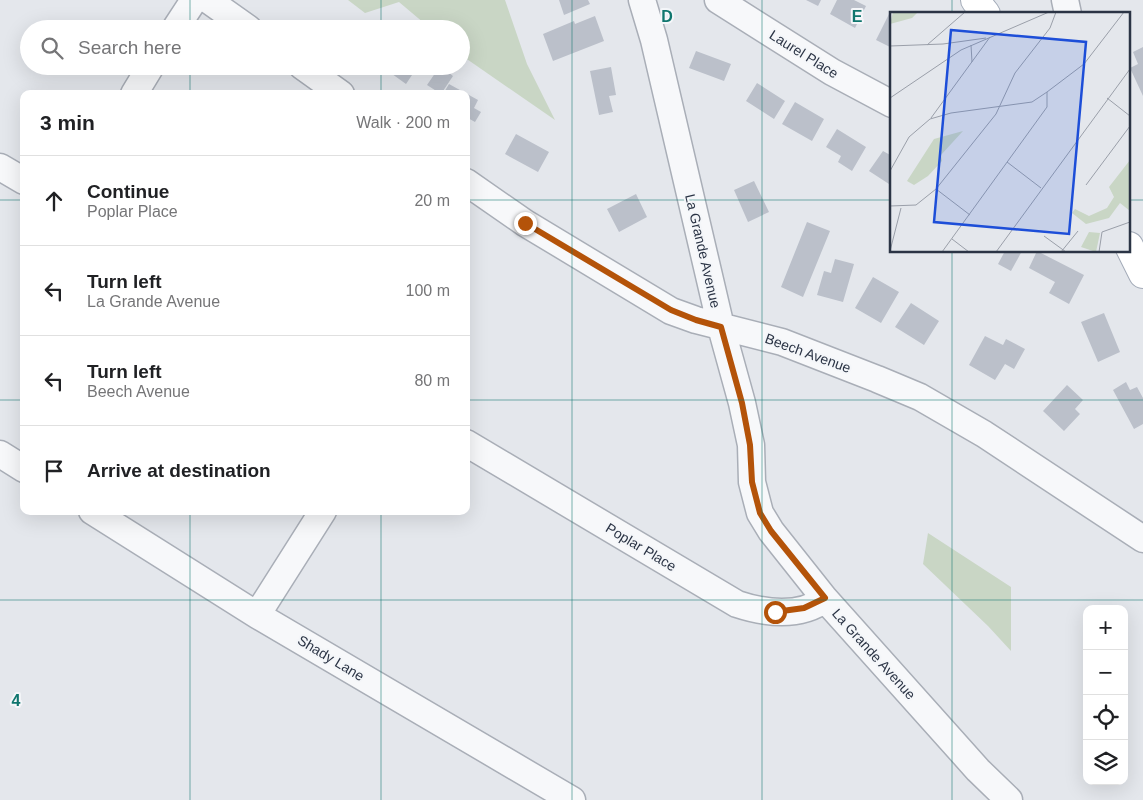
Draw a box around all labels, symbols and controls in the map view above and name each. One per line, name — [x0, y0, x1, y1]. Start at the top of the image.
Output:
text: D — [661, 8, 673, 25]
text: E — [852, 8, 863, 25]
inset map — [890, 12, 1130, 252]
search box — [20, 20, 470, 75]
street label: Laurel Place — [767, 27, 841, 82]
icon: search — [38, 34, 66, 62]
text: Search here — [78, 37, 182, 58]
text: 3 min — [40, 111, 95, 134]
text: Walk · 200 m — [356, 114, 450, 131]
text: Continue — [87, 181, 169, 202]
icon: ahead — [40, 187, 68, 215]
text: 20 m — [414, 192, 450, 209]
street label: La Grande Avenue — [682, 192, 724, 310]
text: Poplar Place — [87, 203, 178, 220]
route end — [514, 212, 537, 235]
text: Turn left — [87, 271, 162, 292]
icon: left — [40, 277, 68, 305]
text: 100 m — [406, 282, 450, 299]
text: La Grande Avenue — [87, 293, 220, 310]
street label: Beech Avenue — [763, 330, 853, 376]
text: Turn left — [87, 361, 162, 382]
icon: left — [40, 367, 68, 395]
text: 80 m — [414, 372, 450, 389]
text: Beech Avenue — [87, 383, 190, 400]
icon: arrive — [40, 457, 68, 485]
text: Arrive at destination — [87, 460, 271, 481]
street label: Poplar Place — [603, 520, 679, 574]
route start — [764, 601, 787, 624]
street label: La Grande Avenue — [829, 605, 919, 703]
map controls — [1083, 605, 1128, 785]
button: + — [1083, 605, 1128, 650]
street label: Shady Lane — [295, 632, 367, 684]
button: − — [1083, 650, 1128, 695]
text: 4 — [12, 692, 21, 709]
button: locate — [1083, 695, 1128, 740]
button: layers — [1083, 740, 1128, 785]

